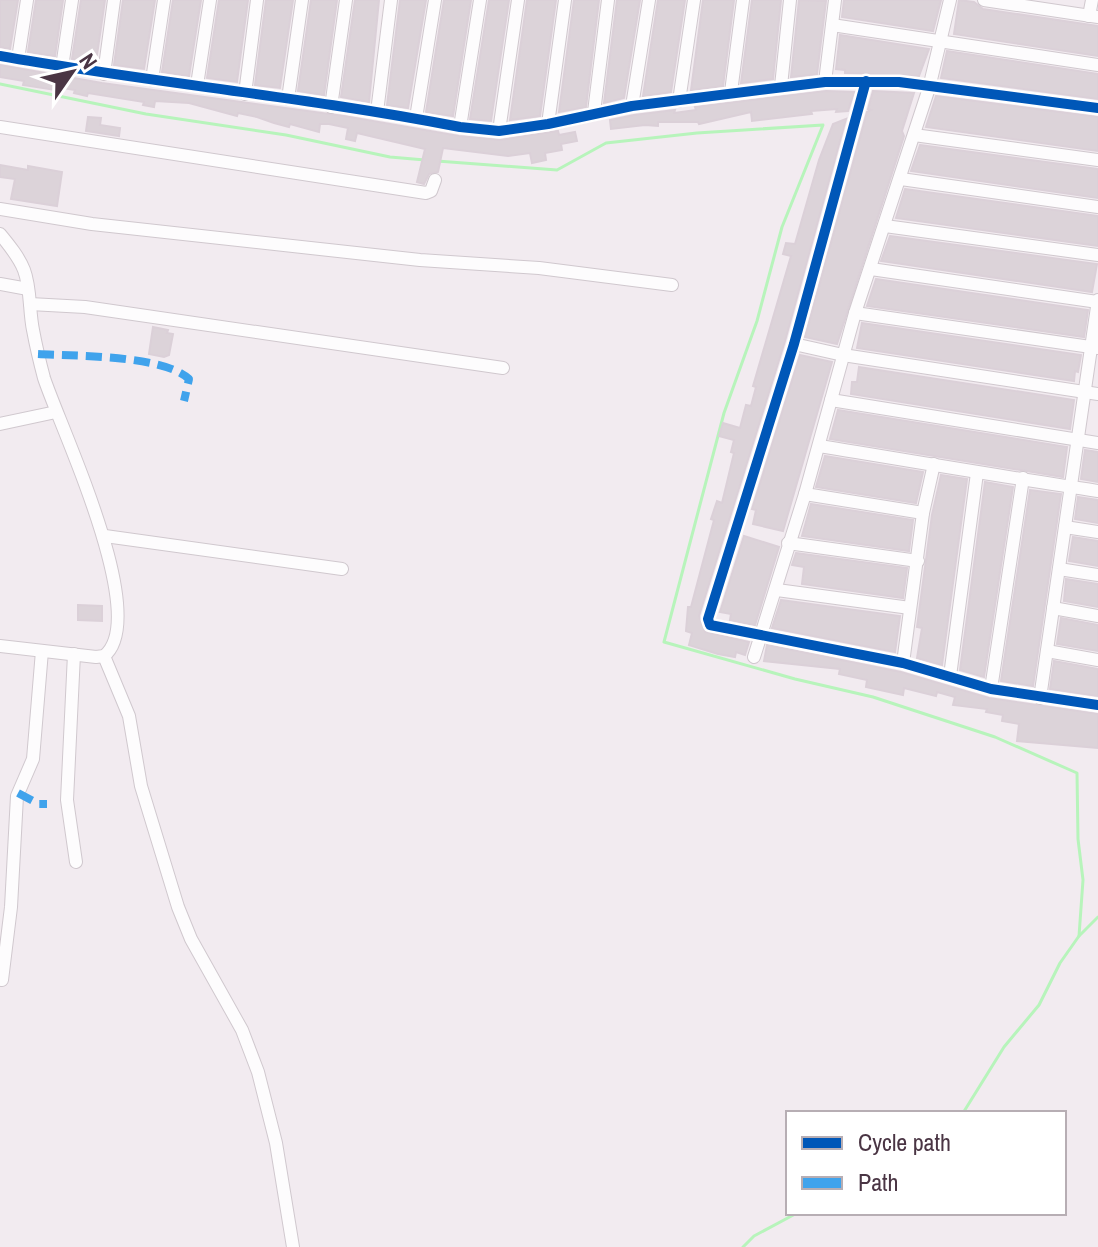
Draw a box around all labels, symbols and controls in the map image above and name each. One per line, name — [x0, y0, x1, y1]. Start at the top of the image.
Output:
north arrow — [32, 32, 112, 112]
text: N — [73, 47, 105, 75]
legend — [786, 1111, 1066, 1215]
text: Cycle path — [858, 1126, 951, 1158]
text: Path — [858, 1166, 899, 1198]

